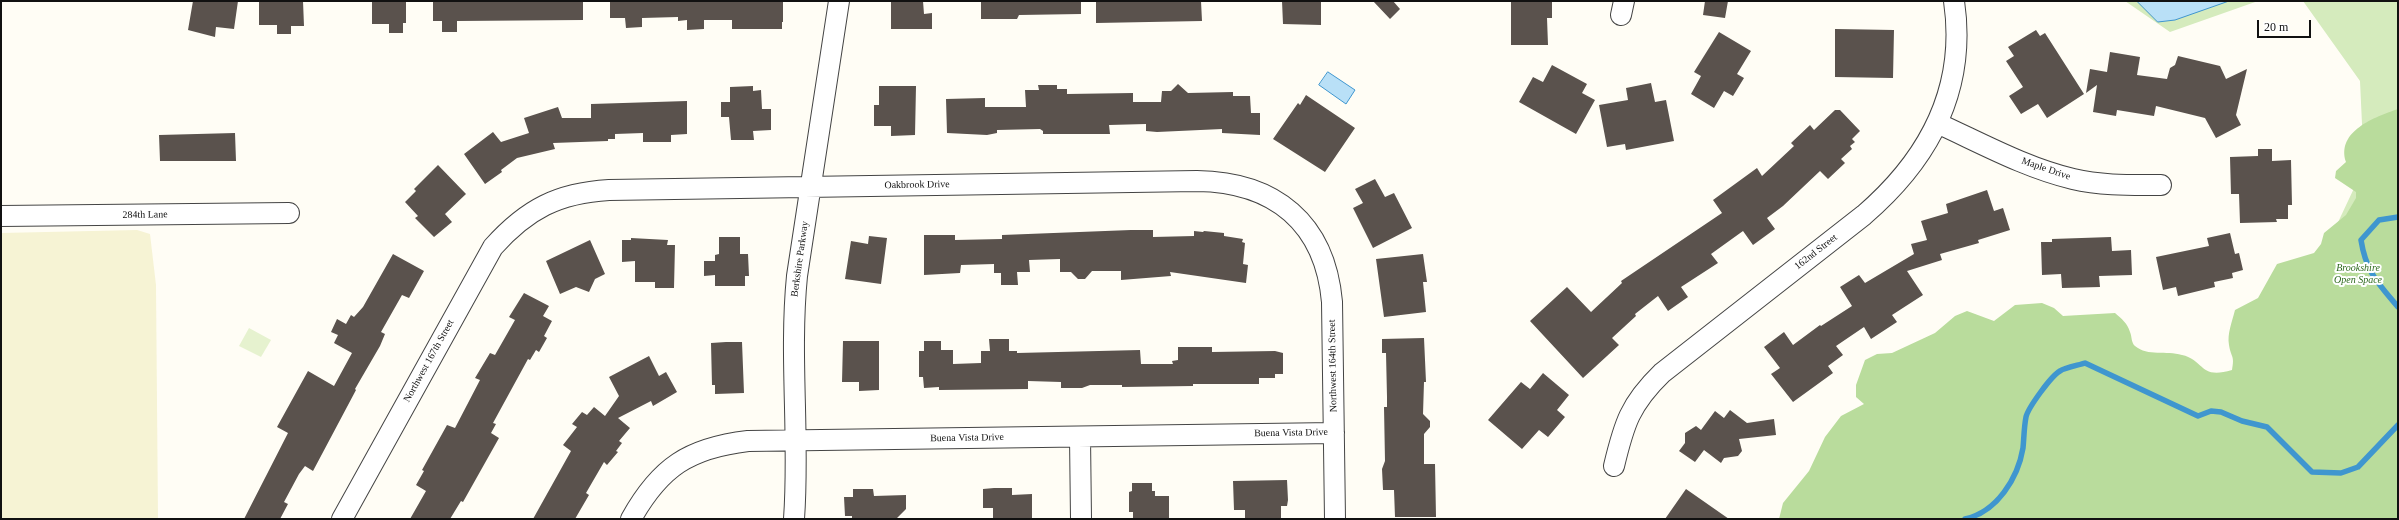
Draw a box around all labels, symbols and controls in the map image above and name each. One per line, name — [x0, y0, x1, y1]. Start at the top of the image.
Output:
scale bar — [2259, 12, 2313, 38]
text: 20 m — [2264, 20, 2288, 34]
street label: Maple Drive — [2020, 155, 2072, 183]
street label: Oakbrook Drive — [884, 178, 950, 192]
street label: 284th Lane — [122, 209, 168, 221]
street label: Berkshire Parkway — [789, 220, 811, 298]
street label: 162nd Street — [1792, 232, 1840, 272]
park label: Brookshire Open Space — [2334, 262, 2382, 286]
street label: Northwest 167th Street — [401, 318, 457, 404]
street label: Northwest 164th Street — [1326, 320, 1340, 412]
street label: Buena Vista Drive — [1254, 426, 1328, 440]
street label: Buena Vista Drive — [930, 431, 1004, 445]

